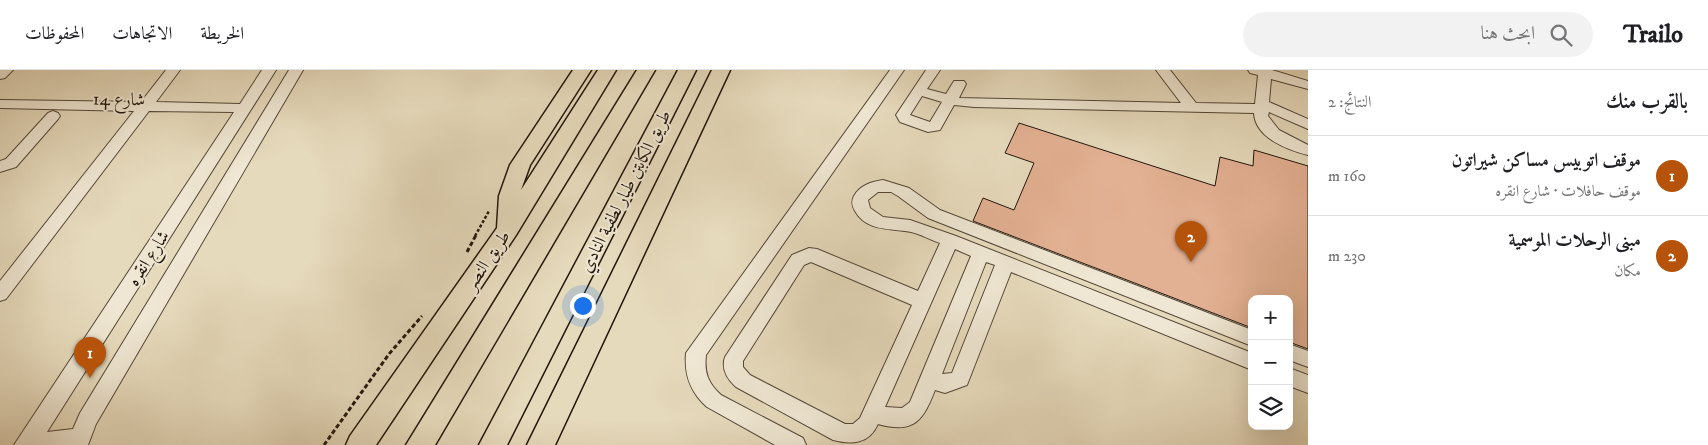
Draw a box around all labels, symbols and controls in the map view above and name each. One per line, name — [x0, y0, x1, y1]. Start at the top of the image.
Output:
search box — [1243, 12, 1593, 57]
text: Trailo — [1623, 20, 1683, 50]
icon: search — [1547, 21, 1575, 49]
text: ابحث هنا — [1480, 22, 1535, 45]
text: المحفوظات — [25, 23, 84, 45]
text: الاتجاهات — [112, 23, 172, 45]
text: الخريطة — [200, 23, 244, 45]
street label: شارع 14 — [93, 89, 145, 114]
text: بالقرب منك — [1606, 89, 1688, 115]
text: النتائج: 2 — [1328, 92, 1372, 112]
street label: طريق الكابتن طيار لطفية النادي — [575, 106, 679, 278]
text: موقف اتوبيس مساكن شيراتون — [1452, 149, 1641, 172]
text: 160 m — [1328, 166, 1366, 186]
text: 1 — [1669, 166, 1675, 186]
text: موقف حافلات · شارع انقره — [1495, 181, 1641, 201]
pin: 2 — [1175, 221, 1207, 262]
street label: طريق النصر — [459, 226, 516, 296]
street label: شارع انقره — [123, 227, 177, 292]
text: مبنى الرحلات الموسمية — [1508, 229, 1641, 252]
text: 230 m — [1328, 246, 1366, 266]
text: 2 — [1668, 246, 1676, 266]
text: مكان — [1614, 261, 1641, 281]
your location — [570, 293, 596, 319]
map controls — [1248, 295, 1293, 430]
button: + — [1248, 295, 1293, 340]
pin: 1 — [74, 337, 106, 378]
button: − — [1248, 340, 1293, 385]
button: layers — [1248, 385, 1293, 430]

